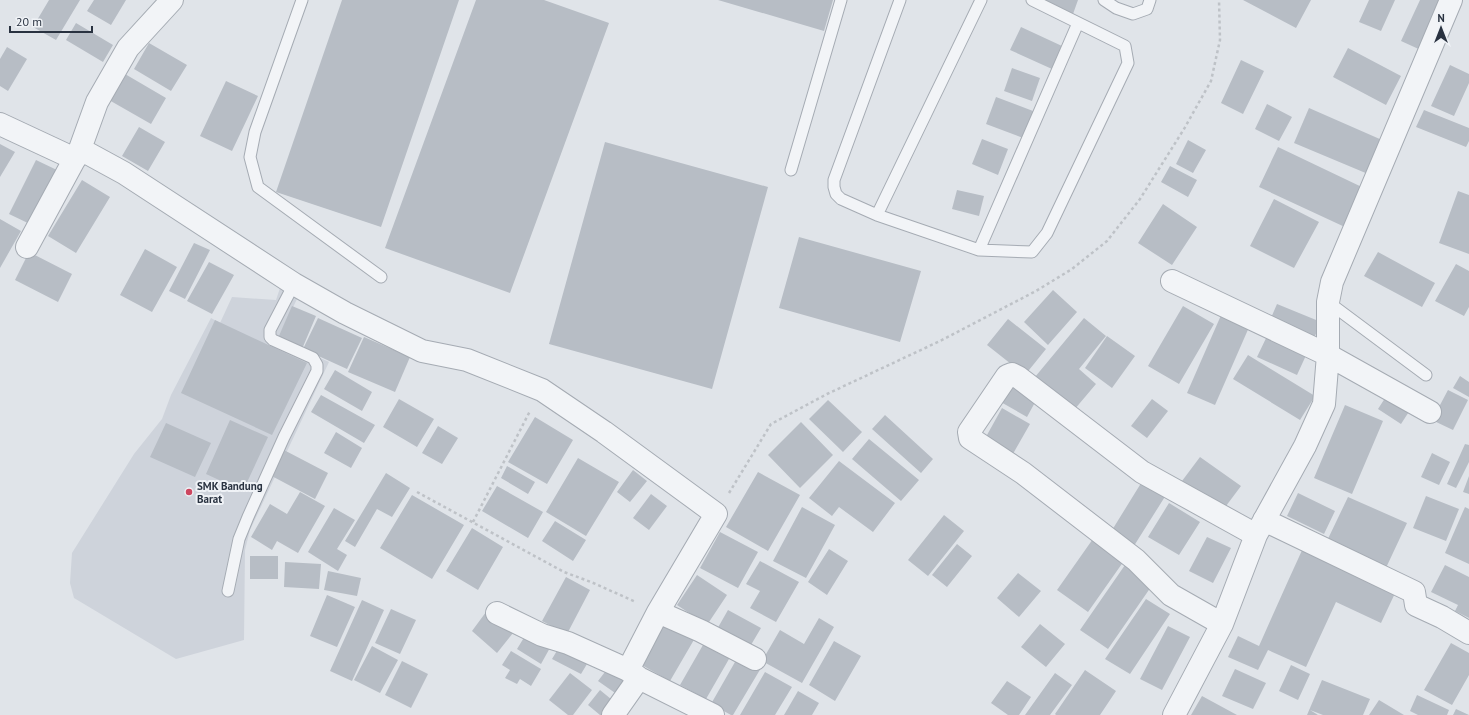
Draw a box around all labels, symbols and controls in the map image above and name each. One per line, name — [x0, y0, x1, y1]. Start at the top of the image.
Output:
scale bar — [10, 8, 92, 34]
north arrow — [1421, 8, 1461, 48]
text: N — [1437, 11, 1445, 25]
text: 20 m — [16, 14, 42, 29]
place label: SMK Bandung Barat — [197, 479, 263, 506]
marker: SMK Bandung Barat — [184, 487, 194, 497]

